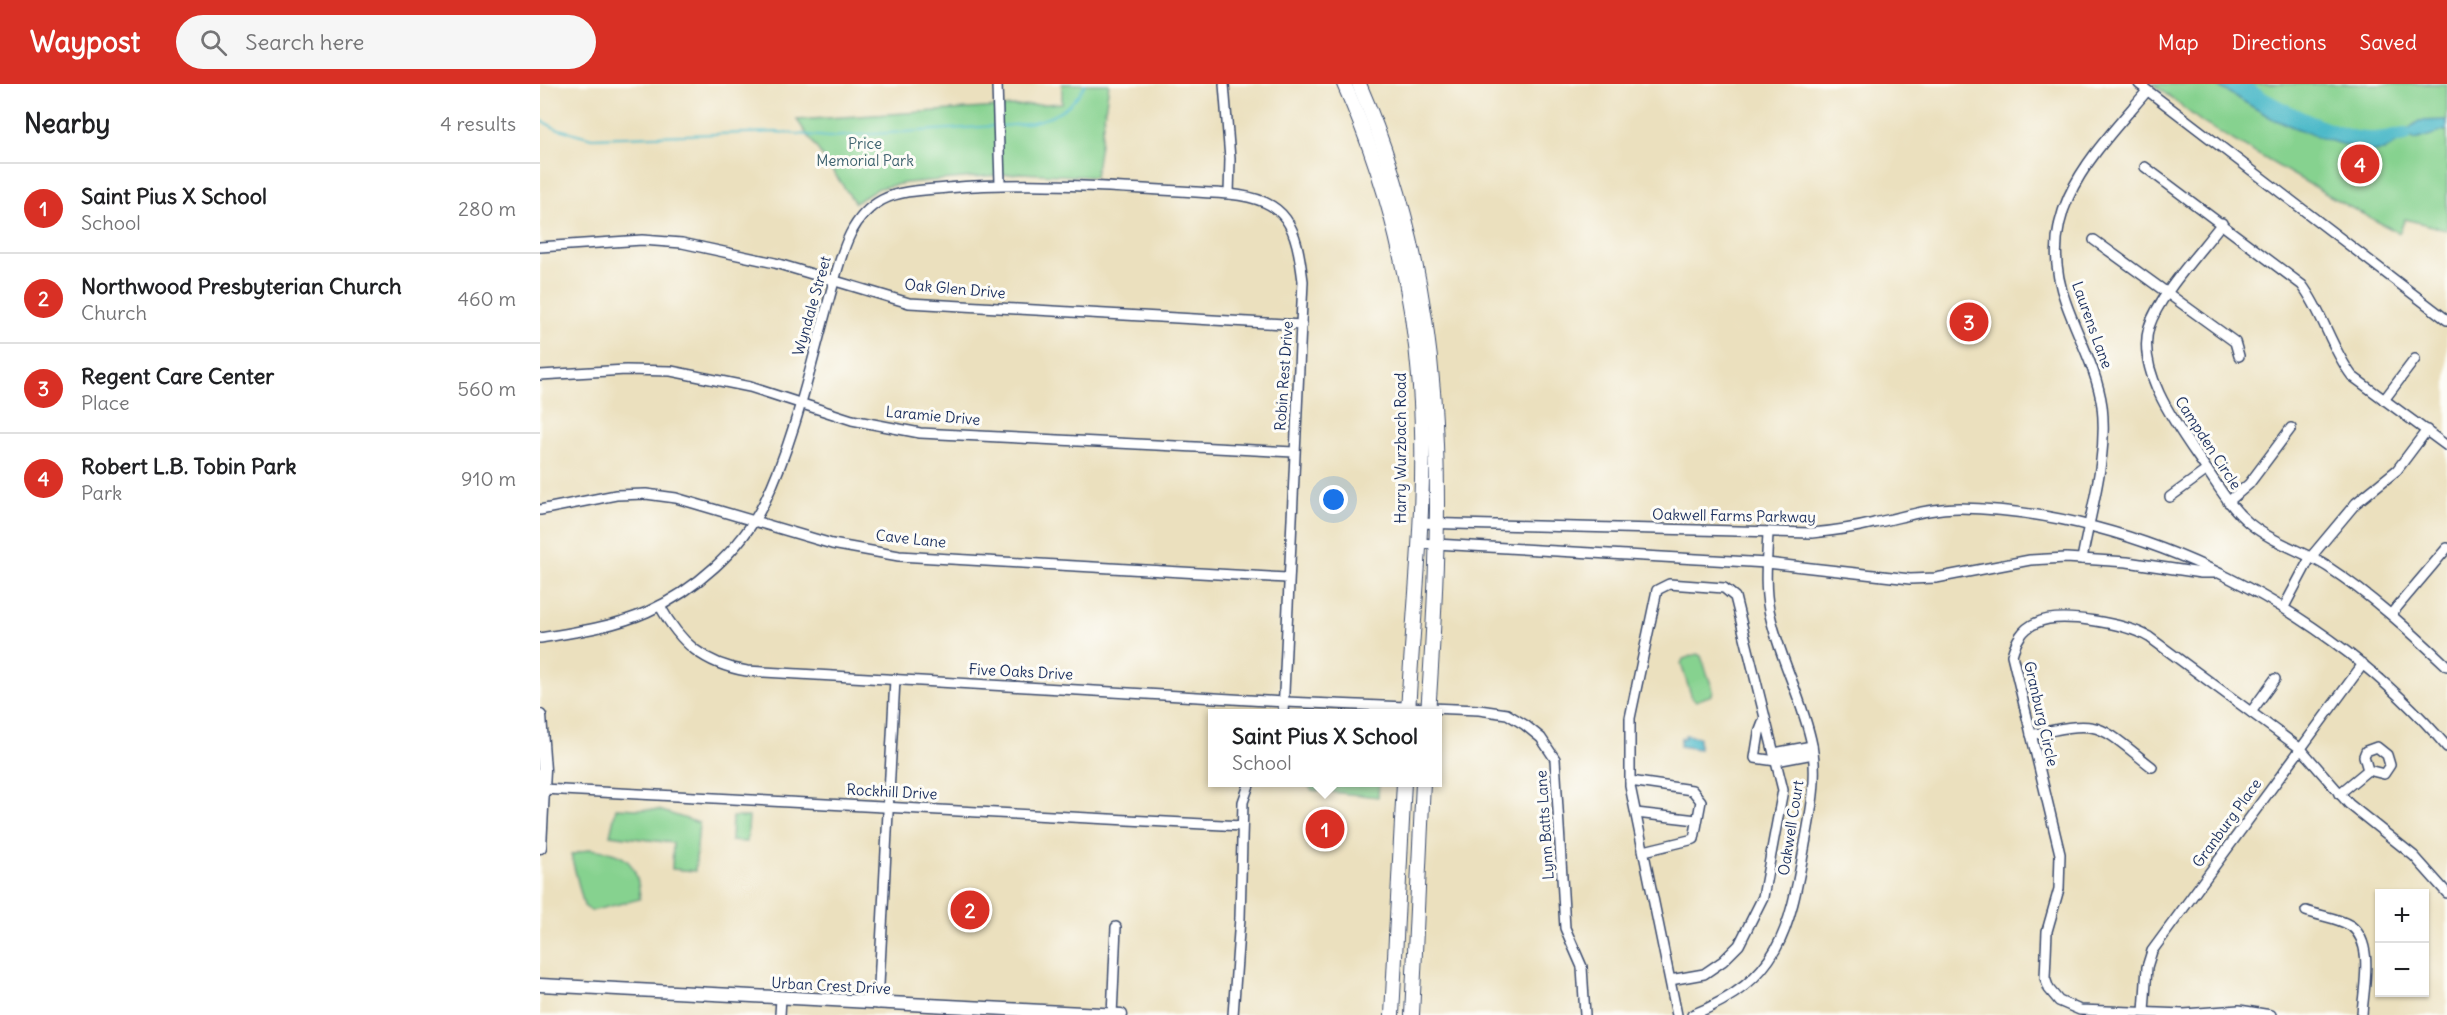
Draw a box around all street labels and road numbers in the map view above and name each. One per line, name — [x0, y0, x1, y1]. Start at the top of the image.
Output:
street label: Wyndale Street — [788, 254, 835, 358]
street label: Oak Glen Drive — [904, 275, 1006, 302]
street label: Laurens Lane — [2068, 279, 2117, 371]
street label: Robin Rest Drive — [1270, 320, 1297, 431]
street label: Harry Wurzbach Road — [1391, 372, 1410, 523]
street label: Campden Circle — [2171, 393, 2246, 493]
street label: Laramie Drive — [885, 402, 981, 429]
street label: Oakwell Farms Parkway — [1652, 505, 1816, 526]
street label: Cave Lane — [875, 525, 947, 552]
street label: Five Oaks Drive — [968, 659, 1074, 684]
street label: Granburg Circle — [2020, 659, 2063, 768]
street label: Lynn Batts Lane — [1531, 770, 1558, 880]
street label: Granburg Place — [2188, 775, 2265, 871]
street label: Oakwell Court — [1774, 779, 1807, 877]
street label: Rockhill Drive — [846, 780, 938, 803]
street label: Urban Crest Drive — [771, 973, 891, 998]

